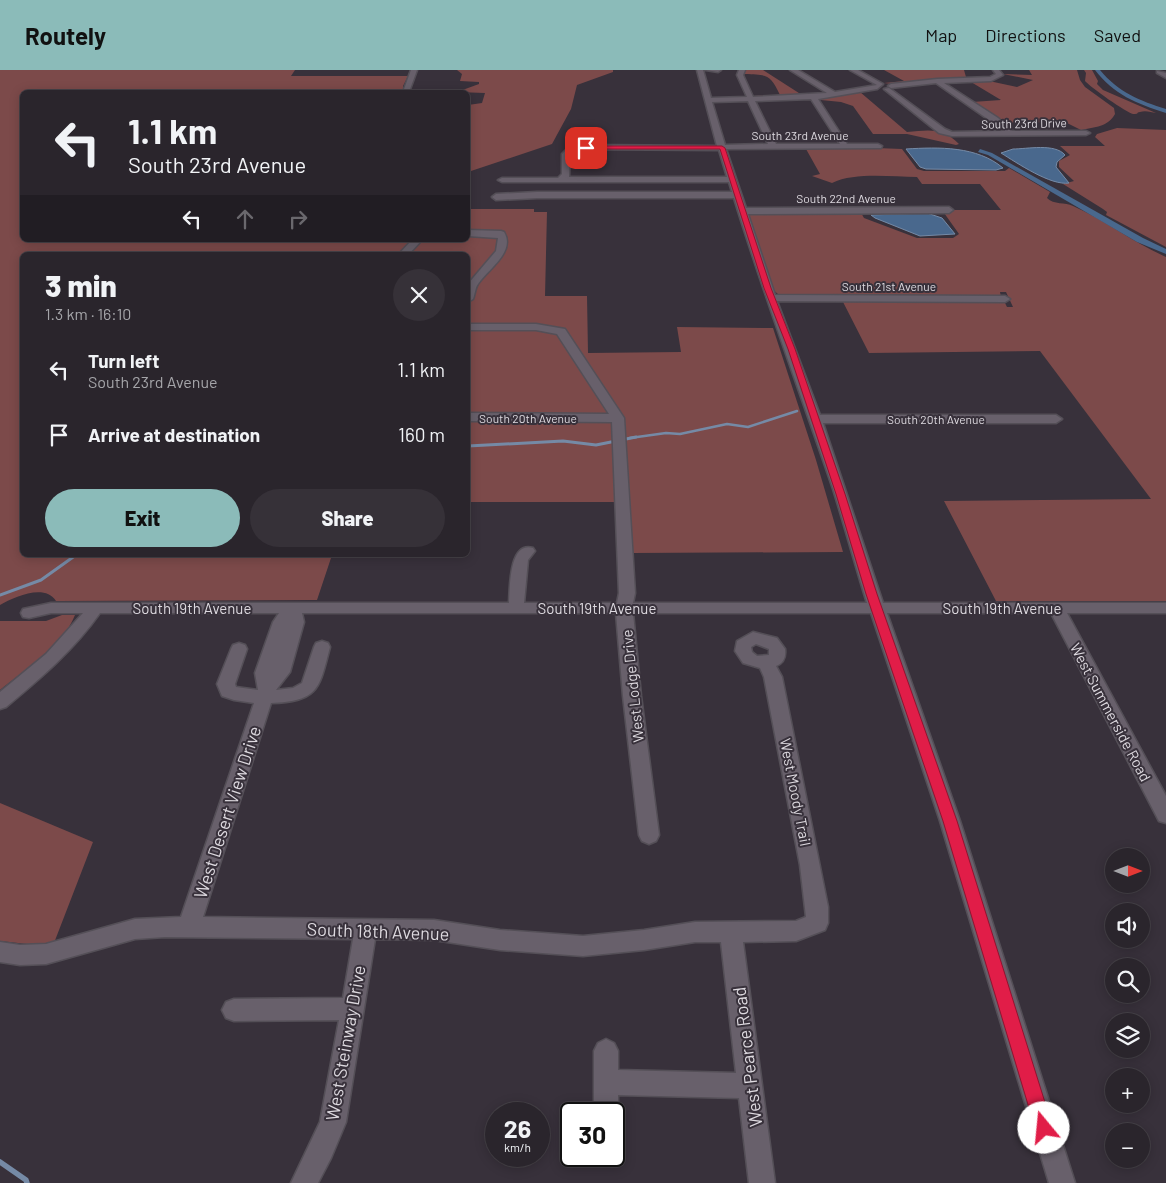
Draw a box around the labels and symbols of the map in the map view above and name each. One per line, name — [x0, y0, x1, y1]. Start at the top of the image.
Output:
street label: South 23rd Drive — [981, 115, 1067, 131]
pin — [565, 127, 607, 169]
street label: South 23rd Avenue — [751, 128, 849, 142]
street label: South 22nd Avenue — [796, 191, 896, 205]
street label: South 21st Avenue — [842, 279, 936, 293]
street label: South 20th Avenue — [479, 411, 577, 425]
street label: South 20th Avenue — [887, 412, 985, 426]
street label: South 19th Avenue — [133, 599, 251, 617]
street label: South 19th Avenue — [538, 599, 656, 617]
street label: South 19th Avenue — [943, 599, 1061, 617]
street label: West Lodge Drive — [617, 629, 647, 743]
street label: West Summerside Road — [1067, 640, 1155, 784]
street label: West Desert View Drive — [189, 723, 265, 901]
street label: West Moody Trail — [777, 737, 815, 847]
north arrow — [1105, 848, 1150, 892]
street label: South 18th Avenue — [306, 918, 450, 944]
street label: West Steinway Drive — [320, 964, 370, 1122]
street label: West Pearce Road — [727, 986, 767, 1128]
position arrow — [1017, 1101, 1069, 1153]
speed limit sign: 30 — [560, 1102, 625, 1167]

